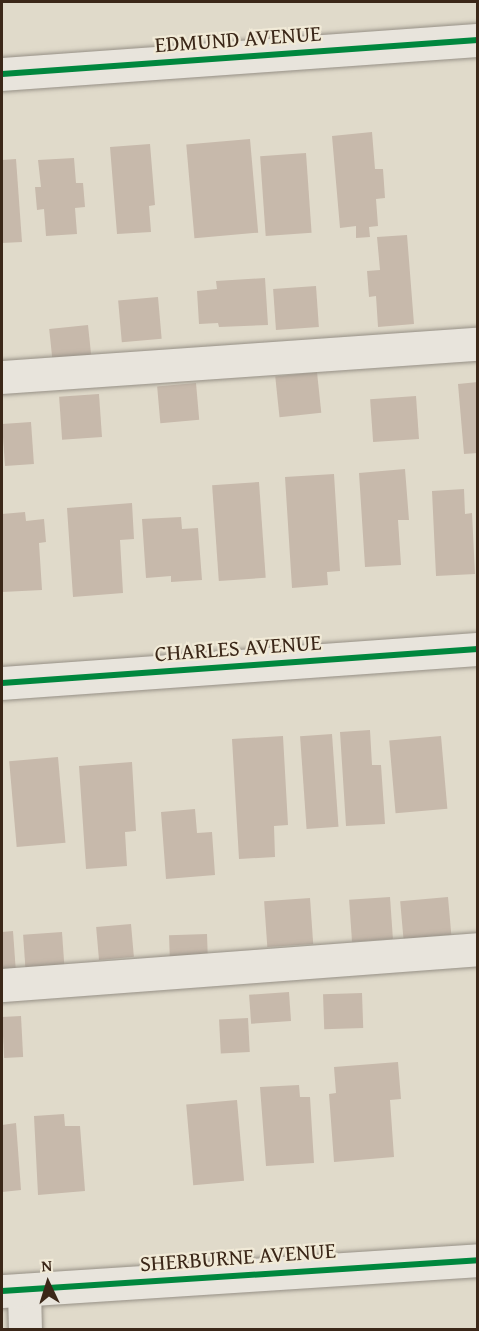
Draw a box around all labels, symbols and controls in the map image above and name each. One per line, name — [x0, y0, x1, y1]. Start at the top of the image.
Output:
street label: EDMUND AVENUE — [154, 20, 322, 58]
street label: CHARLES AVENUE — [154, 629, 322, 667]
street label: SHERBURNE AVENUE — [139, 1237, 337, 1277]
north arrow — [18, 1253, 78, 1313]
text: N — [41, 1253, 53, 1277]

